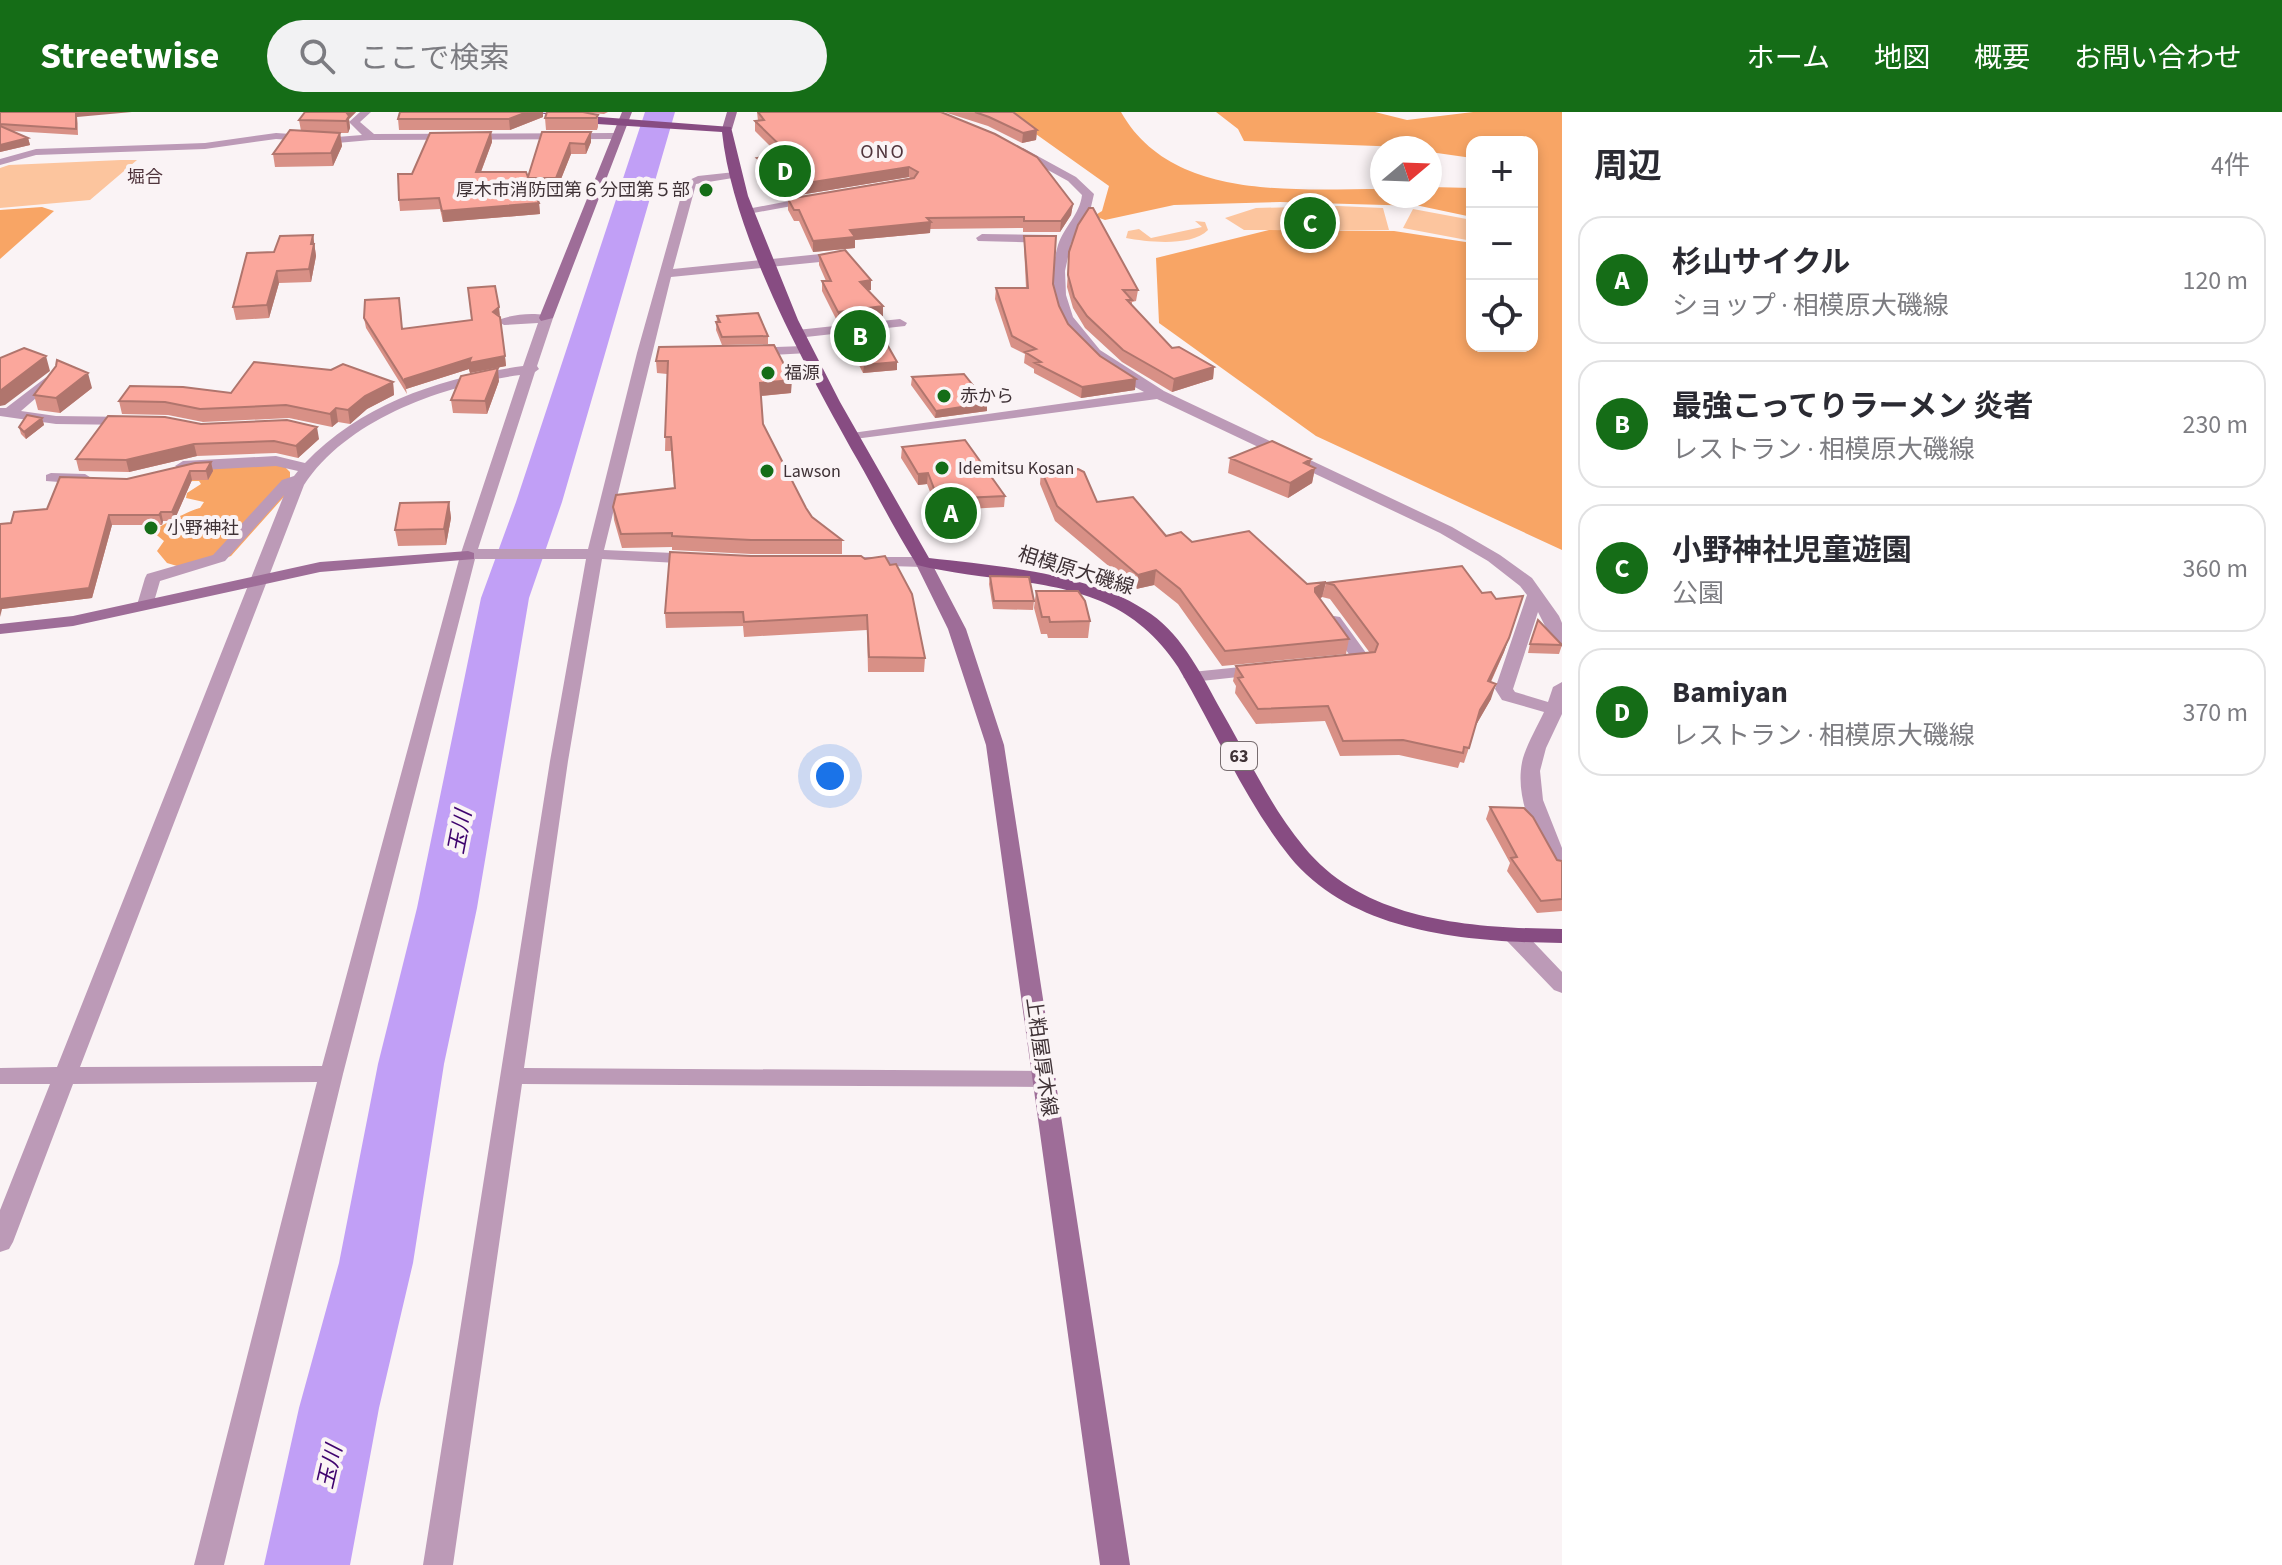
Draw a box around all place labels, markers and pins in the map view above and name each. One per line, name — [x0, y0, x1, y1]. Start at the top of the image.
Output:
pin: D — [759, 141, 811, 201]
place label: 厚木市消防団第６分団第５部 — [456, 178, 690, 203]
marker: 厚木市消防団第６分団第５部 — [697, 181, 715, 199]
pin: C — [1284, 193, 1336, 253]
pin: B — [834, 306, 886, 366]
place label: 福源 — [784, 361, 820, 386]
marker: 福源 — [759, 364, 777, 382]
place label: 赤から — [960, 384, 1014, 409]
marker: 赤から — [935, 387, 953, 405]
place label: Idemitsu Kosan — [958, 456, 1074, 481]
place label: Lawson — [783, 459, 841, 484]
marker: Idemitsu Kosan — [933, 459, 951, 477]
marker: Lawson — [758, 462, 776, 480]
pin: A — [925, 483, 977, 543]
place label: 小野神社 — [167, 516, 239, 541]
marker: 小野神社 — [142, 519, 160, 537]

